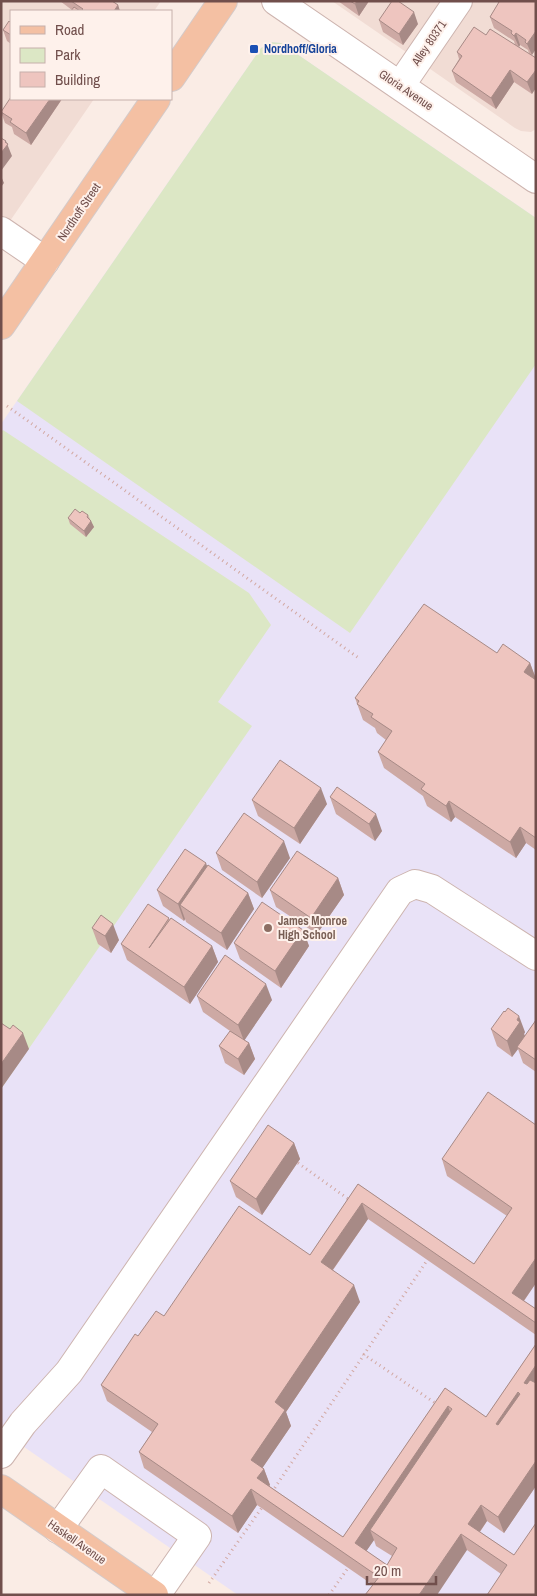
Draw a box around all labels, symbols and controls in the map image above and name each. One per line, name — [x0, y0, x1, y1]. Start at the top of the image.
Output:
legend — [10, 10, 172, 100]
street label: Alley 80371 — [407, 17, 450, 70]
text: Road — [55, 19, 84, 40]
place label: Nordhoff/Gloria — [264, 41, 337, 57]
marker: Nordhoff/Gloria — [248, 43, 260, 55]
text: Park — [55, 44, 81, 65]
street label: Gloria Avenue — [376, 66, 436, 114]
text: Building — [55, 69, 100, 90]
street label: Nordhoff Street — [54, 180, 104, 244]
place label: James Monroe High School — [278, 913, 347, 943]
marker: James Monroe High School — [262, 922, 274, 934]
street label: Haskell Avenue — [45, 1516, 109, 1568]
scale bar — [367, 1554, 436, 1586]
text: 20 m — [374, 1560, 401, 1581]

